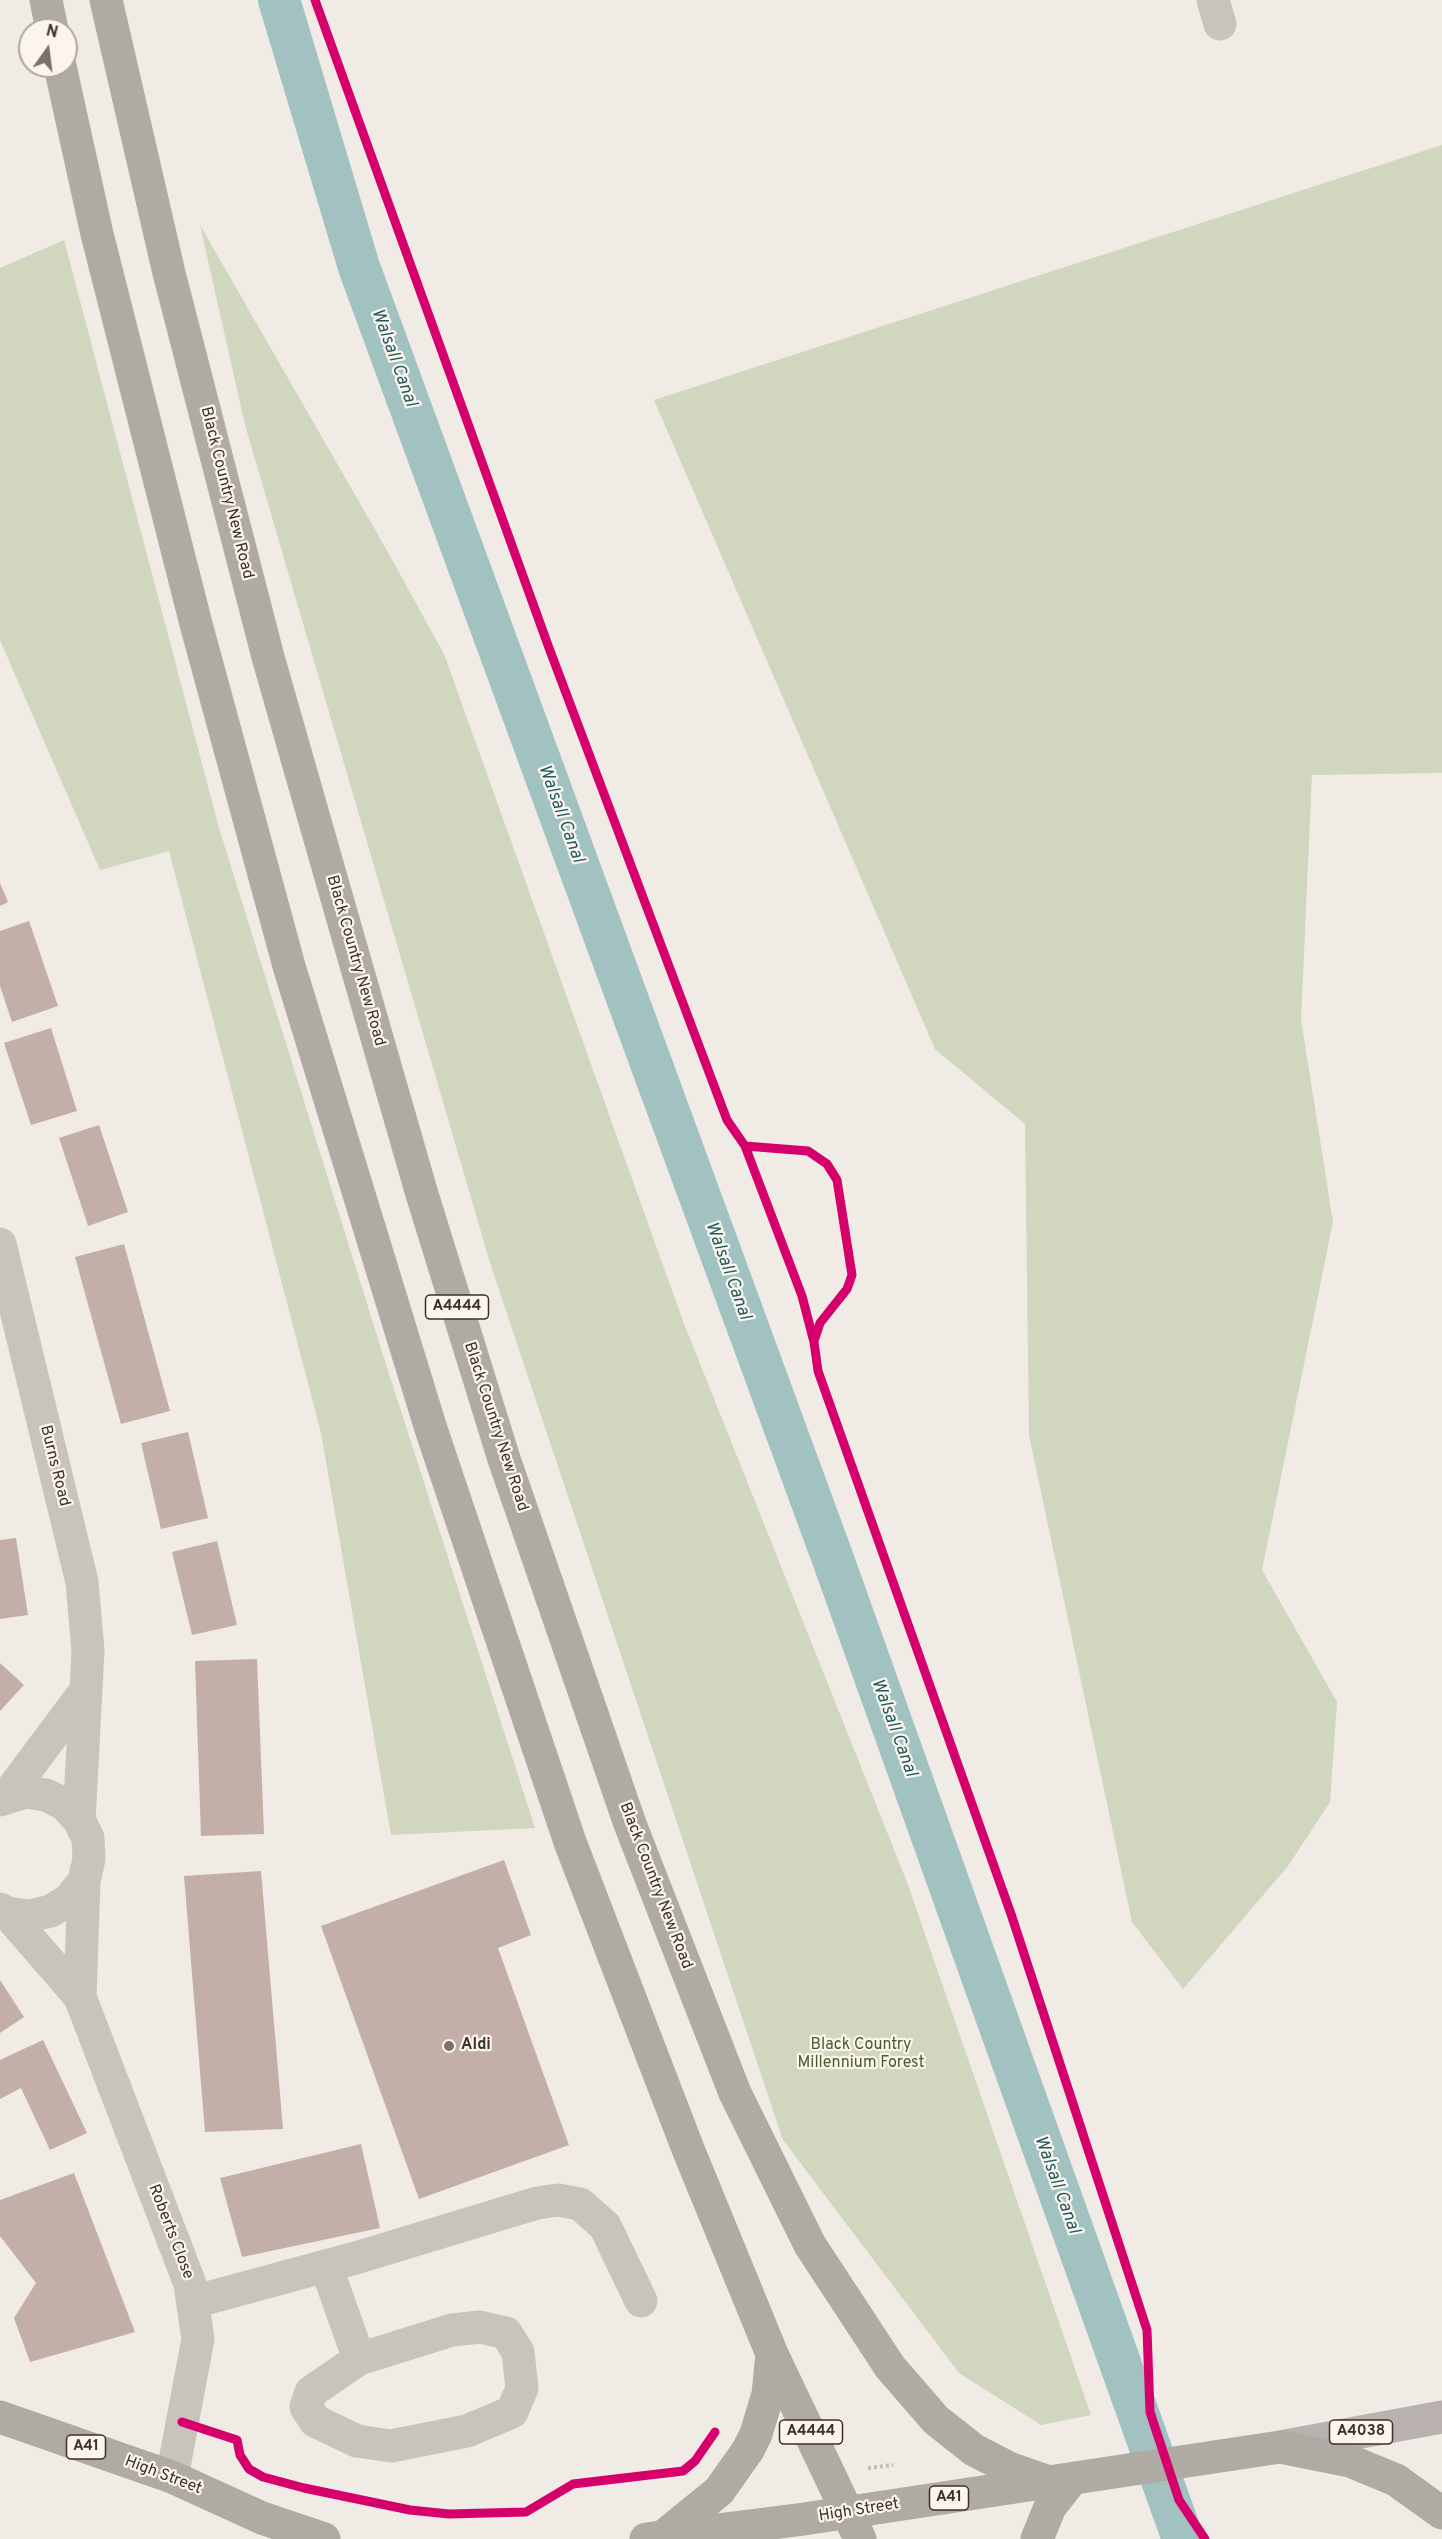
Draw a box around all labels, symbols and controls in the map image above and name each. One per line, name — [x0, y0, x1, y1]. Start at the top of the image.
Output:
north arrow — [18, 18, 78, 78]
text: N — [44, 21, 60, 44]
water label: Walsall Canal — [365, 306, 421, 410]
street label: Black Country New Road — [195, 405, 257, 581]
water label: Walsall Canal — [532, 762, 588, 866]
street label: Black Country New Road — [321, 873, 389, 1049]
water label: Walsall Canal — [699, 1219, 755, 1323]
road number: A4444 — [426, 1295, 488, 1319]
street label: Black Country New Road — [459, 1340, 531, 1514]
street label: Burns Road — [35, 1423, 73, 1509]
water label: Walsall Canal — [865, 1676, 921, 1780]
street label: Black Country New Road — [614, 1800, 696, 1972]
place label: Aldi — [461, 2036, 491, 2056]
park label: Black Country Millennium Forest — [797, 2036, 925, 2074]
marker: Aldi — [442, 2039, 456, 2053]
water label: Walsall Canal — [1028, 2133, 1084, 2237]
street label: Roberts Close — [143, 2182, 197, 2282]
road number: A4444 — [780, 2420, 842, 2444]
road number: A4038 — [1330, 2420, 1392, 2444]
road number: A41 — [66, 2435, 106, 2459]
street label: High Street — [122, 2453, 204, 2499]
road number: A41 — [930, 2486, 968, 2510]
street label: High Street — [817, 2495, 901, 2527]

